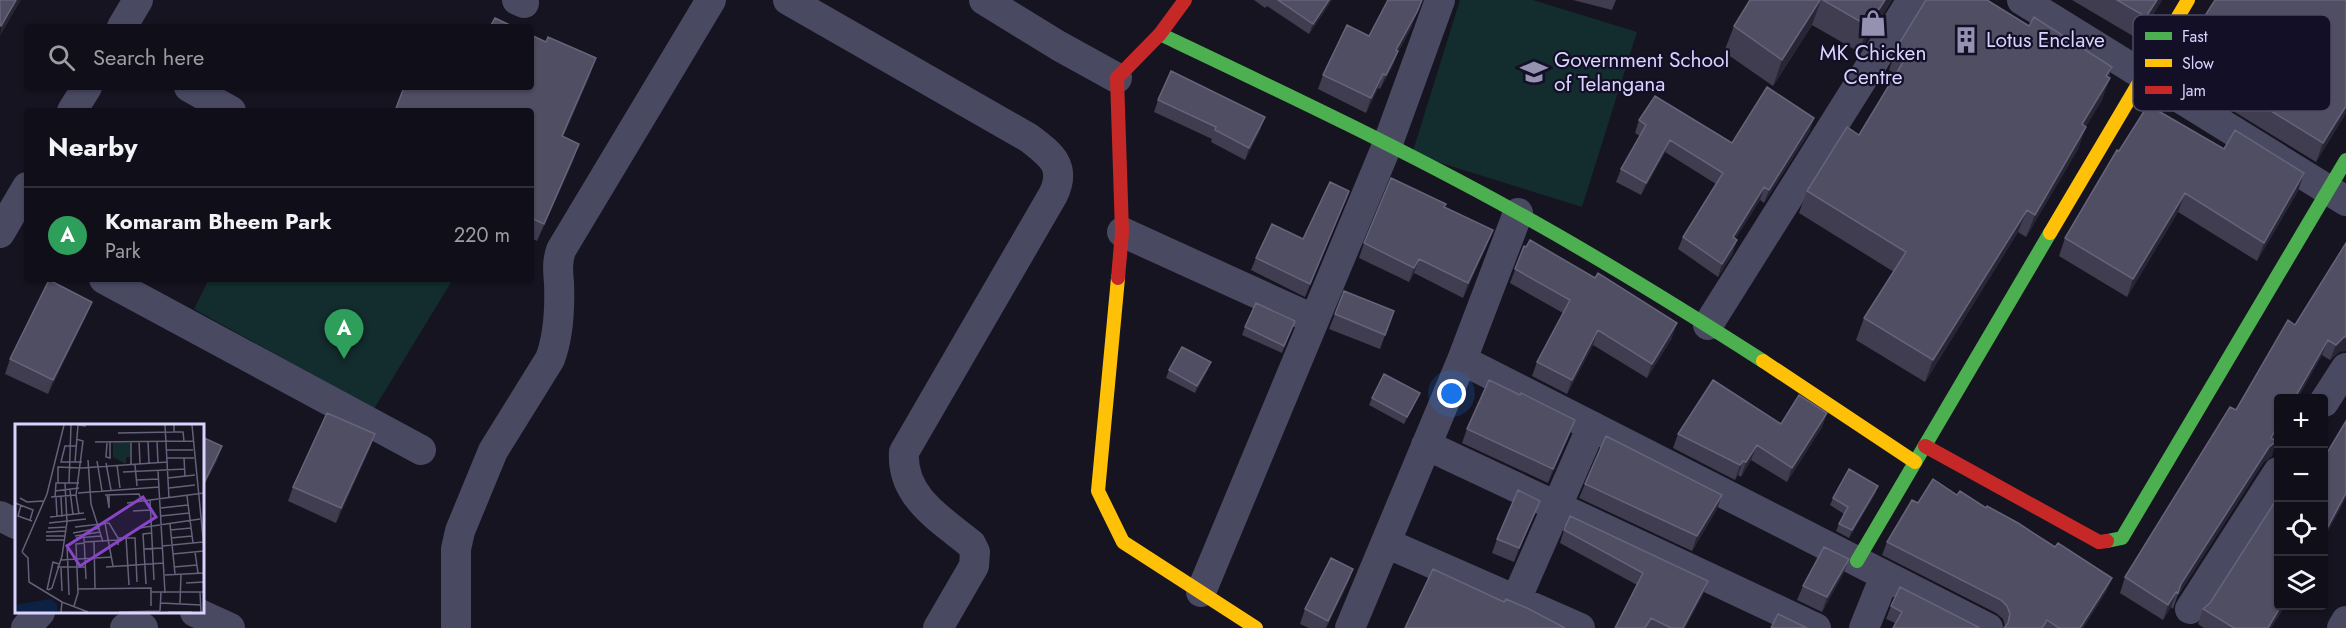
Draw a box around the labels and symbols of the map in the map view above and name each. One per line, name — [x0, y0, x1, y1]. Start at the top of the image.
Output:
shop icon: MK Chicken Centre — [1858, 8, 1888, 38]
legend — [2133, 15, 2331, 111]
building icon: Lotus Enclave — [1951, 25, 1981, 55]
place label: Lotus Enclave — [1986, 25, 2105, 55]
text: Fast — [2182, 25, 2208, 48]
place label: MK Chicken Centre — [1820, 38, 1926, 92]
place label: Government School of Telangana — [1554, 45, 1729, 99]
text: Slow — [2182, 52, 2214, 75]
school or university icon: Government School of Telangana — [1519, 57, 1549, 87]
text: Jam — [2180, 79, 2206, 102]
pin: A — [324, 310, 364, 359]
your location — [1437, 379, 1466, 408]
inset map — [15, 424, 204, 613]

